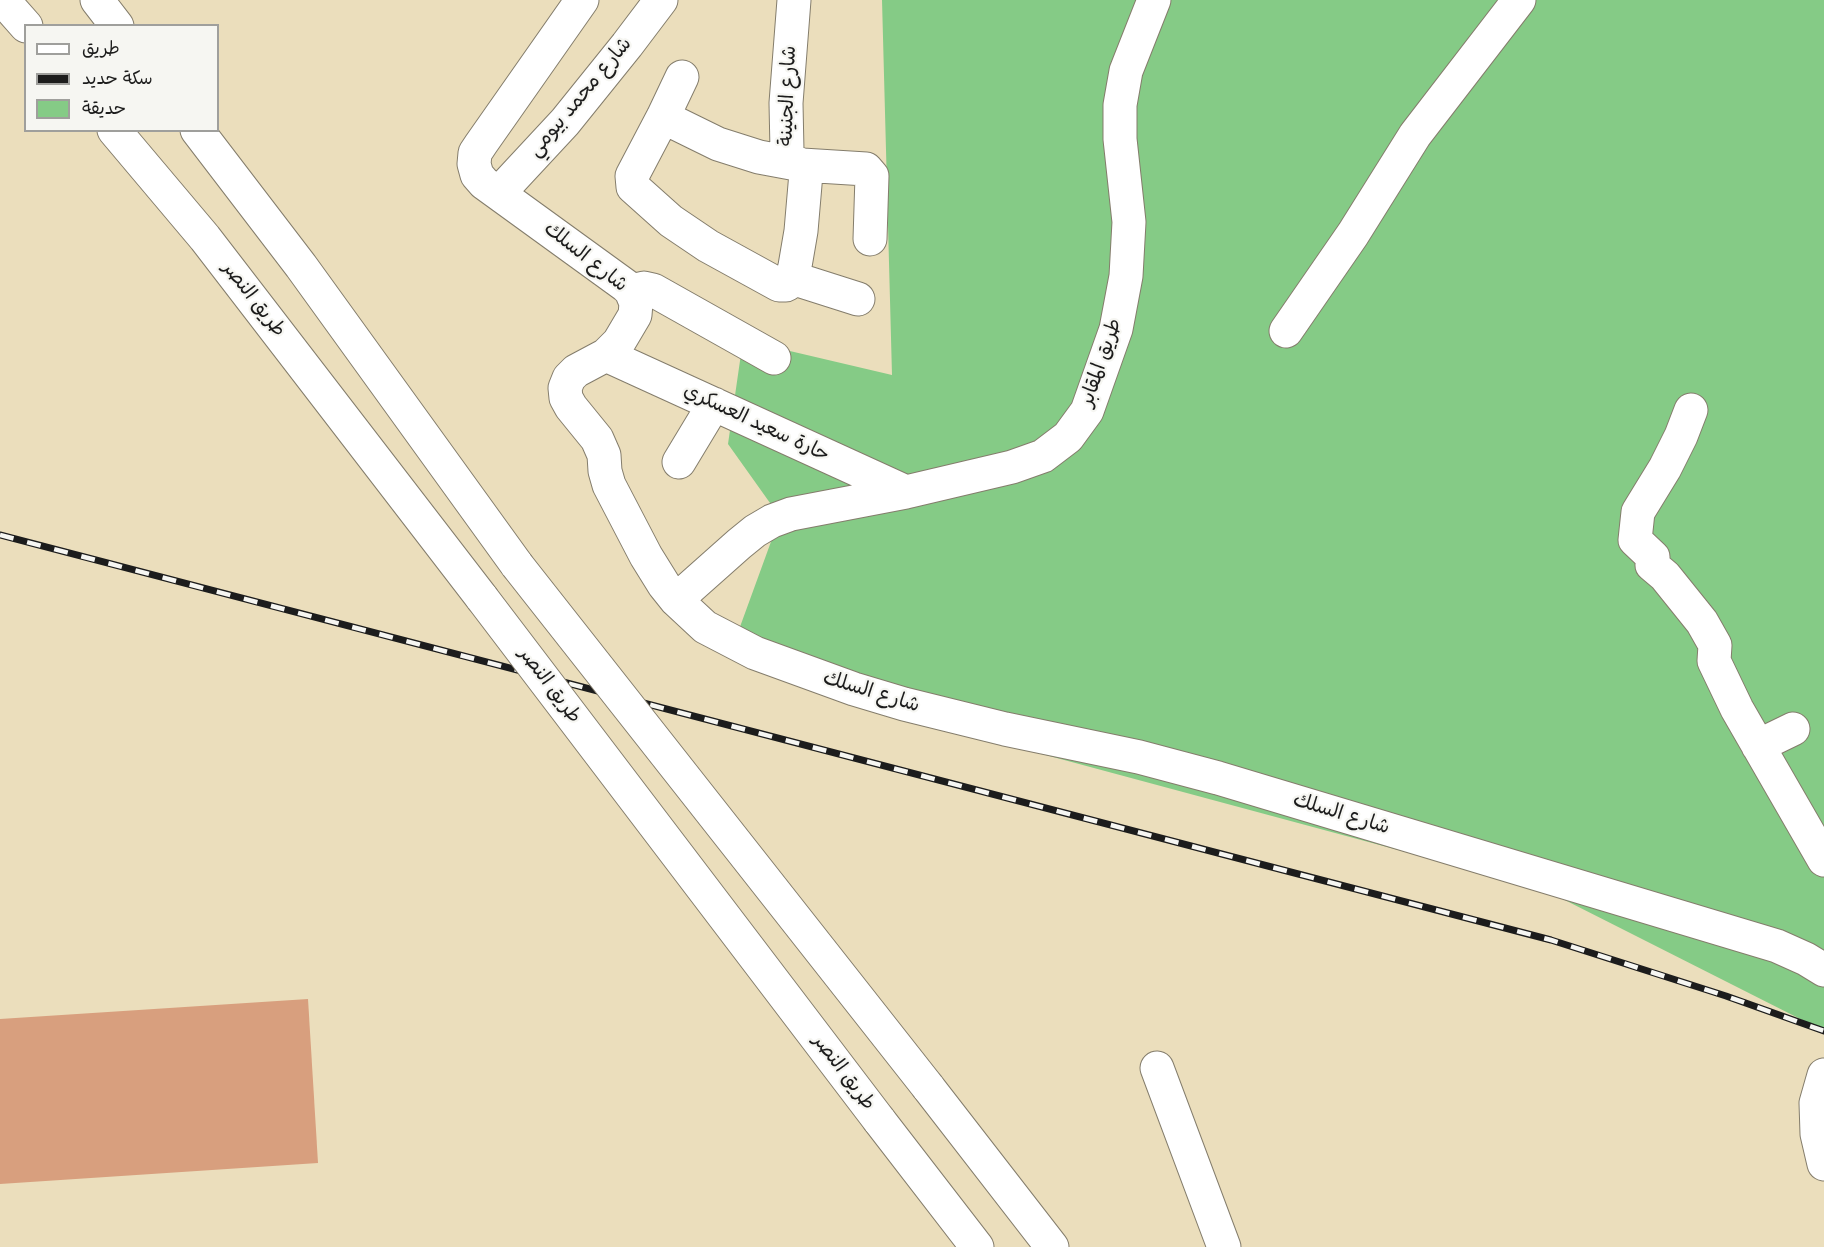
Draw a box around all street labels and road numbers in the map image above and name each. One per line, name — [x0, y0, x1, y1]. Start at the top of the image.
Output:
street label: شارع محمد بيومي — [524, 33, 638, 163]
street label: شارع الجنينة — [775, 45, 803, 147]
street label: شارع السلك — [538, 218, 632, 298]
street label: طريق النصر — [216, 258, 290, 342]
street label: طريق المقابر — [1076, 316, 1128, 410]
street label: حارة سعيد العسكري — [679, 380, 833, 468]
street label: طريق النصر — [513, 643, 585, 729]
street label: شارع السلك — [820, 667, 922, 719]
street label: شارع السلك — [1290, 789, 1392, 841]
street label: طريق النصر — [807, 1030, 879, 1116]

